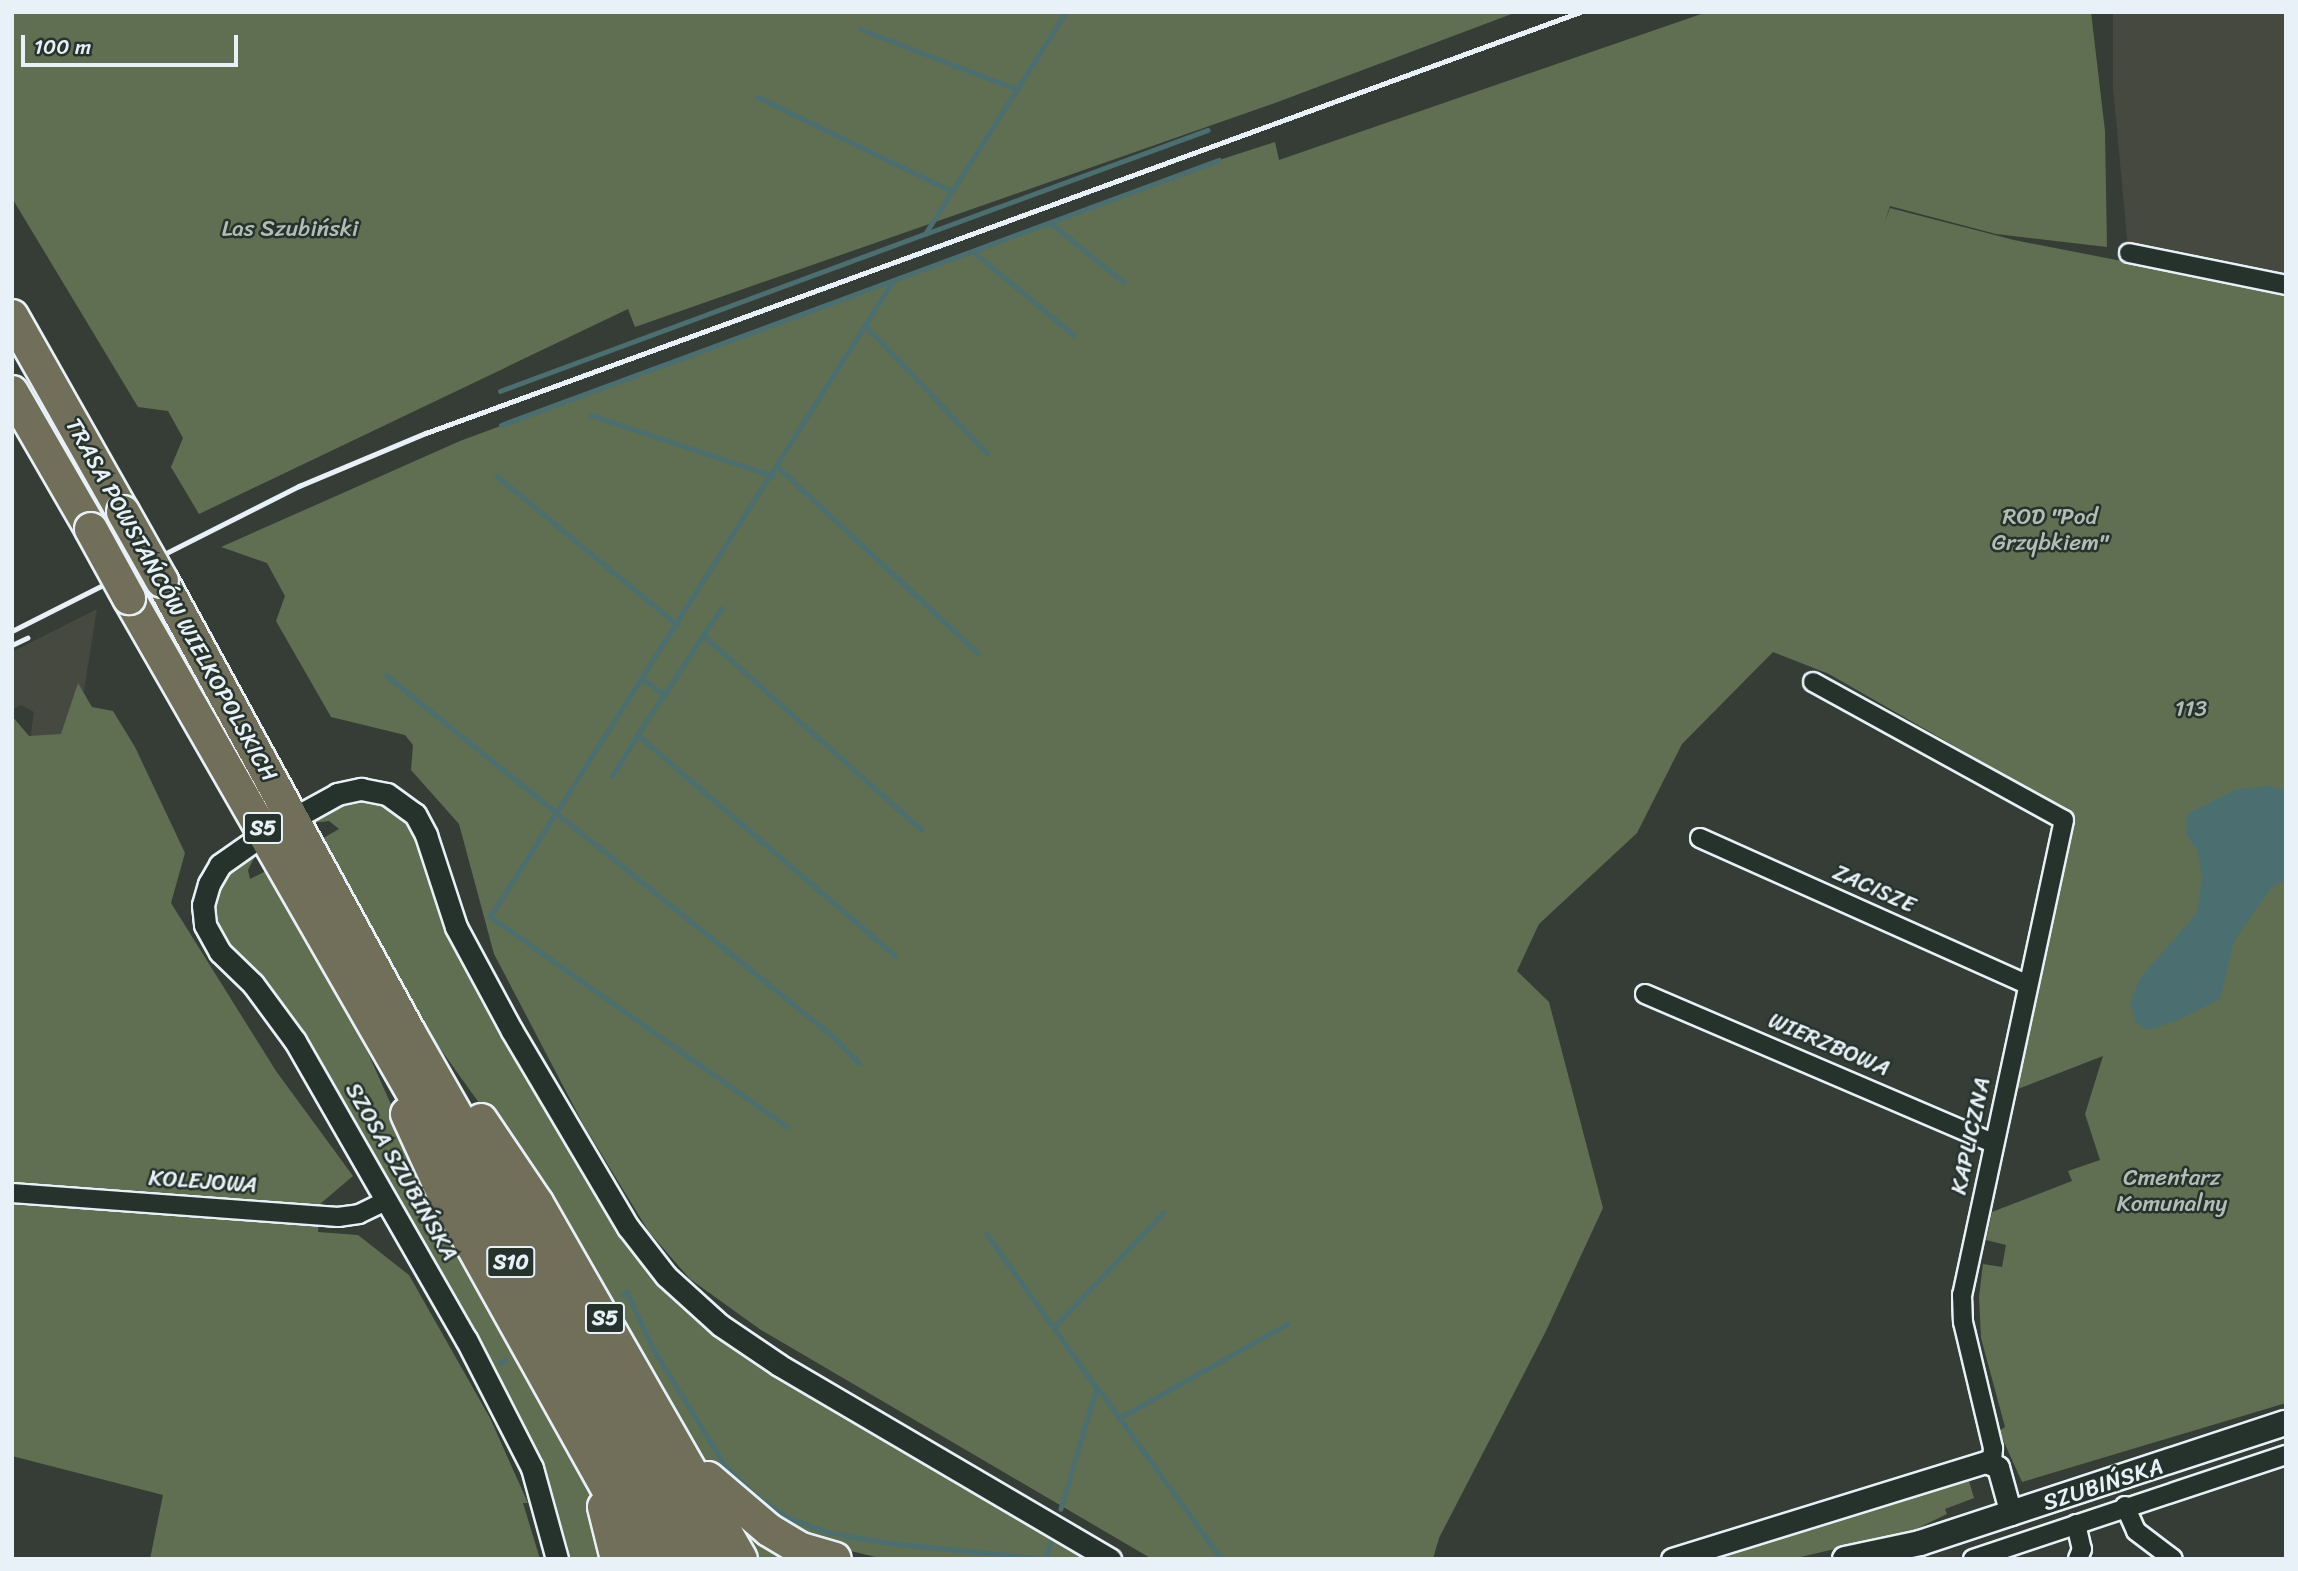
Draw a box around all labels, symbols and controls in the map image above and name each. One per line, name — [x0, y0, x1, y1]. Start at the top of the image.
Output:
scale bar — [24, 21, 242, 65]
text: 100 m — [34, 28, 91, 66]
park label: Las Szubiński — [222, 215, 358, 243]
street label: TRASA POWSTAŃCÓW WIELKOPOLSKICH — [59, 413, 283, 787]
park label: ROD "Pod Grzybkiem" — [1992, 503, 2108, 557]
park label: 113 — [2175, 695, 2207, 723]
road number: S5 — [242, 810, 284, 846]
street label: ZACISZE — [1828, 859, 1920, 919]
street label: WIERZBOWA — [1764, 1007, 1894, 1083]
street label: KAPLICZNA — [1945, 1075, 1997, 1197]
street label: SZOSA SZUBIŃSKA — [339, 1079, 463, 1265]
street label: KOLEJOWA — [148, 1164, 258, 1200]
park label: Cmentarz Komunalny — [2117, 1164, 2227, 1218]
road number: S10 — [485, 1244, 537, 1280]
road number: S5 — [584, 1300, 626, 1336]
street label: SZUBIŃSKA — [2040, 1453, 2166, 1517]

